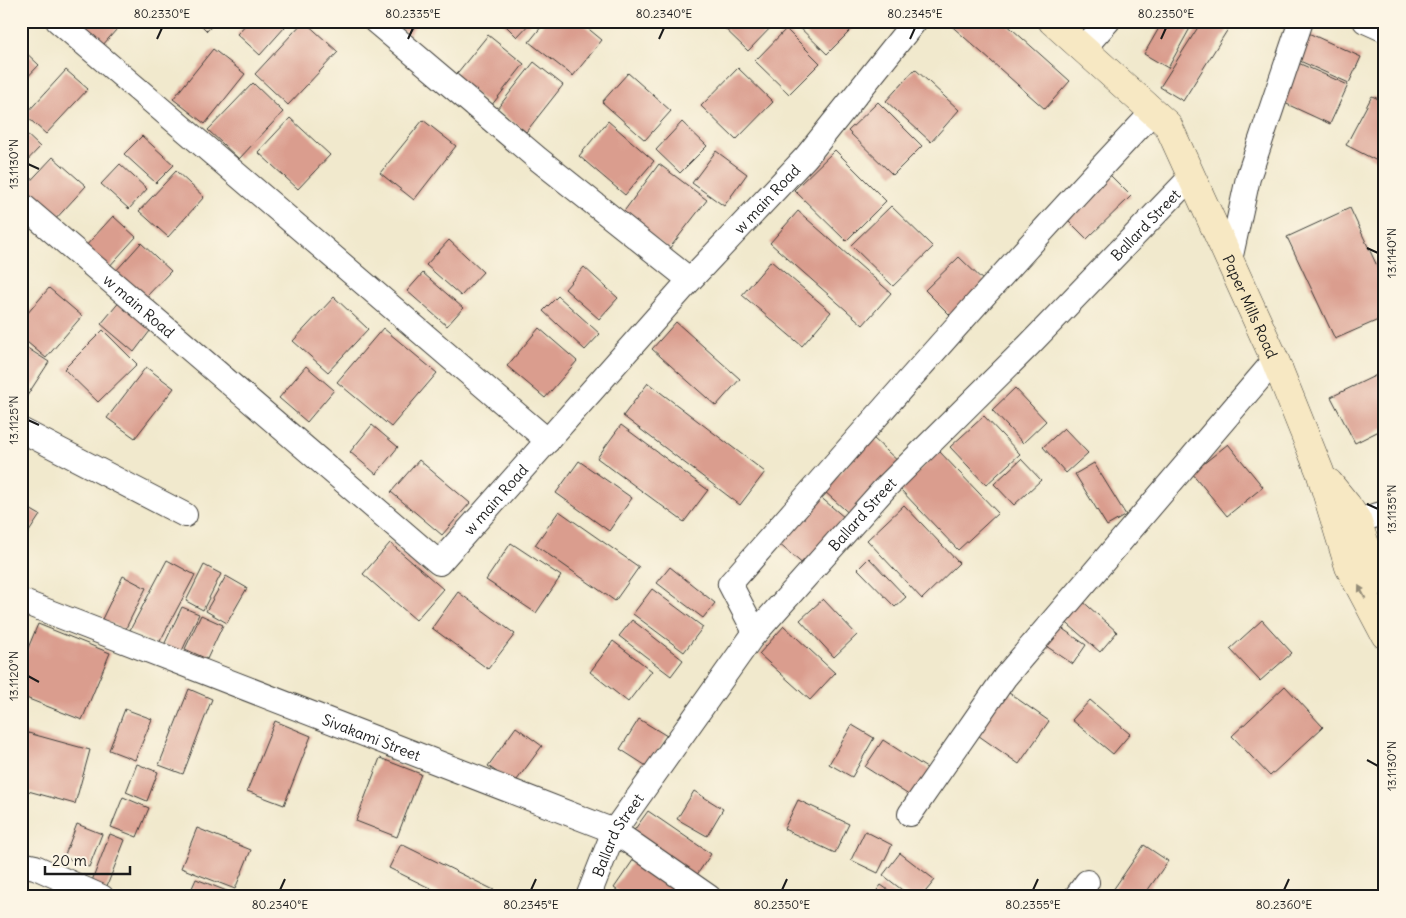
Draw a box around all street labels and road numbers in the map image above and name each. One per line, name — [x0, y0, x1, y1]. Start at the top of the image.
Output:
street label: w main Road — [730, 160, 804, 237]
street label: Ballard Street — [1106, 185, 1184, 264]
street label: Paper Mills Road — [1219, 252, 1282, 361]
street label: w main Road — [100, 270, 179, 342]
street label: w main Road — [459, 460, 532, 539]
street label: Ballard Street — [824, 473, 900, 555]
street label: Sivakami Street — [320, 709, 423, 765]
street label: Ballard Street — [588, 789, 647, 879]

